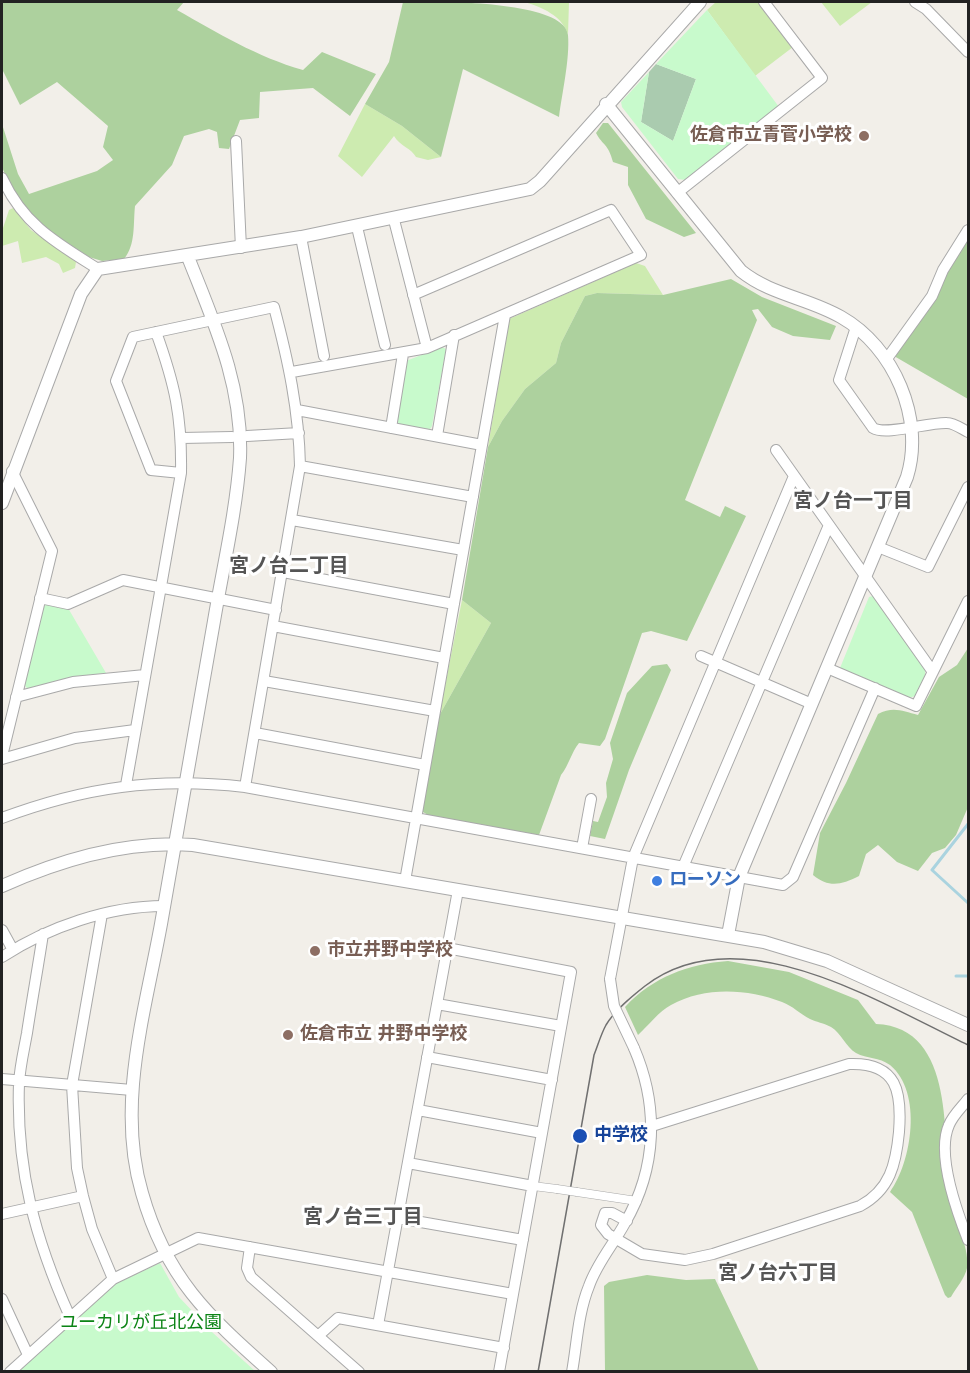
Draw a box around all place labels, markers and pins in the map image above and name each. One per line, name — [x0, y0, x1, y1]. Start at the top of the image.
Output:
place label: 佐倉市立青菅小学校 — [690, 125, 852, 147]
marker: 佐倉市立青菅小学校 — [857, 129, 871, 143]
place label: ローソン — [669, 870, 741, 892]
marker: ローソン — [650, 874, 664, 888]
place label: 市立井野中学校 — [327, 940, 453, 962]
marker: 市立井野中学校 — [308, 944, 322, 958]
place label: 佐倉市立 井野中学校 — [300, 1024, 467, 1046]
marker: 佐倉市立 井野中学校 — [281, 1028, 295, 1042]
place label: 中学校 — [594, 1125, 648, 1147]
marker: 中学校 — [571, 1127, 589, 1145]

